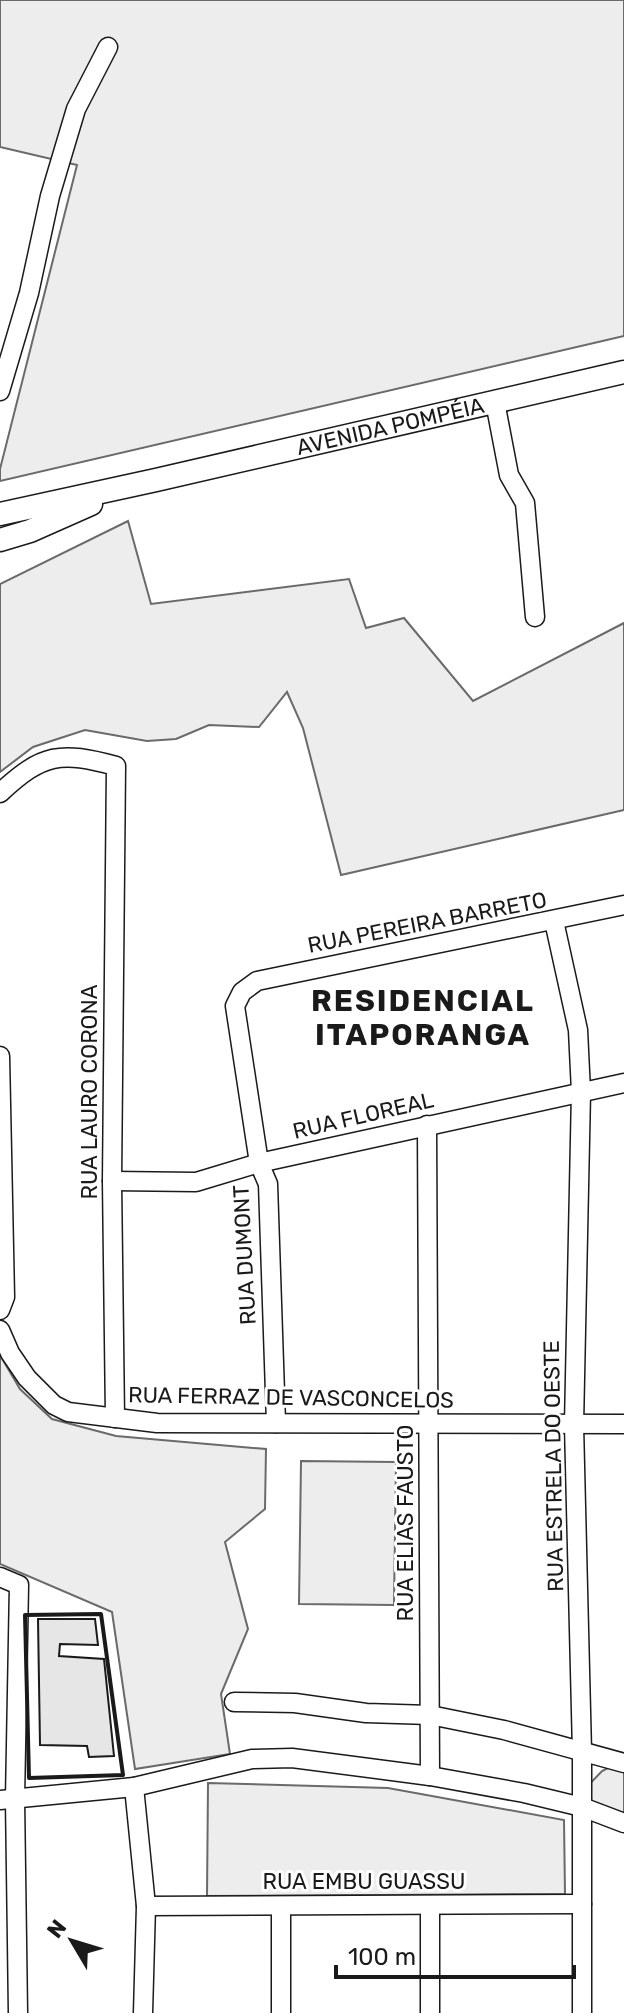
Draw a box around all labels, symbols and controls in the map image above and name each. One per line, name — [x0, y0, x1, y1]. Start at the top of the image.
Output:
street label: AVENIDA POMPÉIA — [294, 392, 487, 461]
street label: RUA PEREIRA BARRETO — [305, 886, 549, 959]
district label: RESIDENCIAL ITAPORANGA — [311, 983, 535, 1053]
street label: RUA LAURO CORONA — [76, 984, 103, 1199]
street label: RUA FLOREAL — [290, 1086, 436, 1145]
street label: RUA DUMONT — [227, 1184, 262, 1326]
street label: RUA ESTRELA DO OESTE — [538, 1340, 569, 1592]
street label: RUA FERRAZ DE VASCONCELOS — [128, 1381, 454, 1414]
street label: RUA ELIAS FAUSTO — [392, 1425, 419, 1621]
street label: RUA EMBU GUASSU — [263, 1868, 465, 1895]
north arrow — [32, 1901, 112, 1981]
text: N — [41, 1914, 72, 1944]
scale bar — [336, 1929, 574, 1979]
text: 100 m — [348, 1943, 416, 1971]

